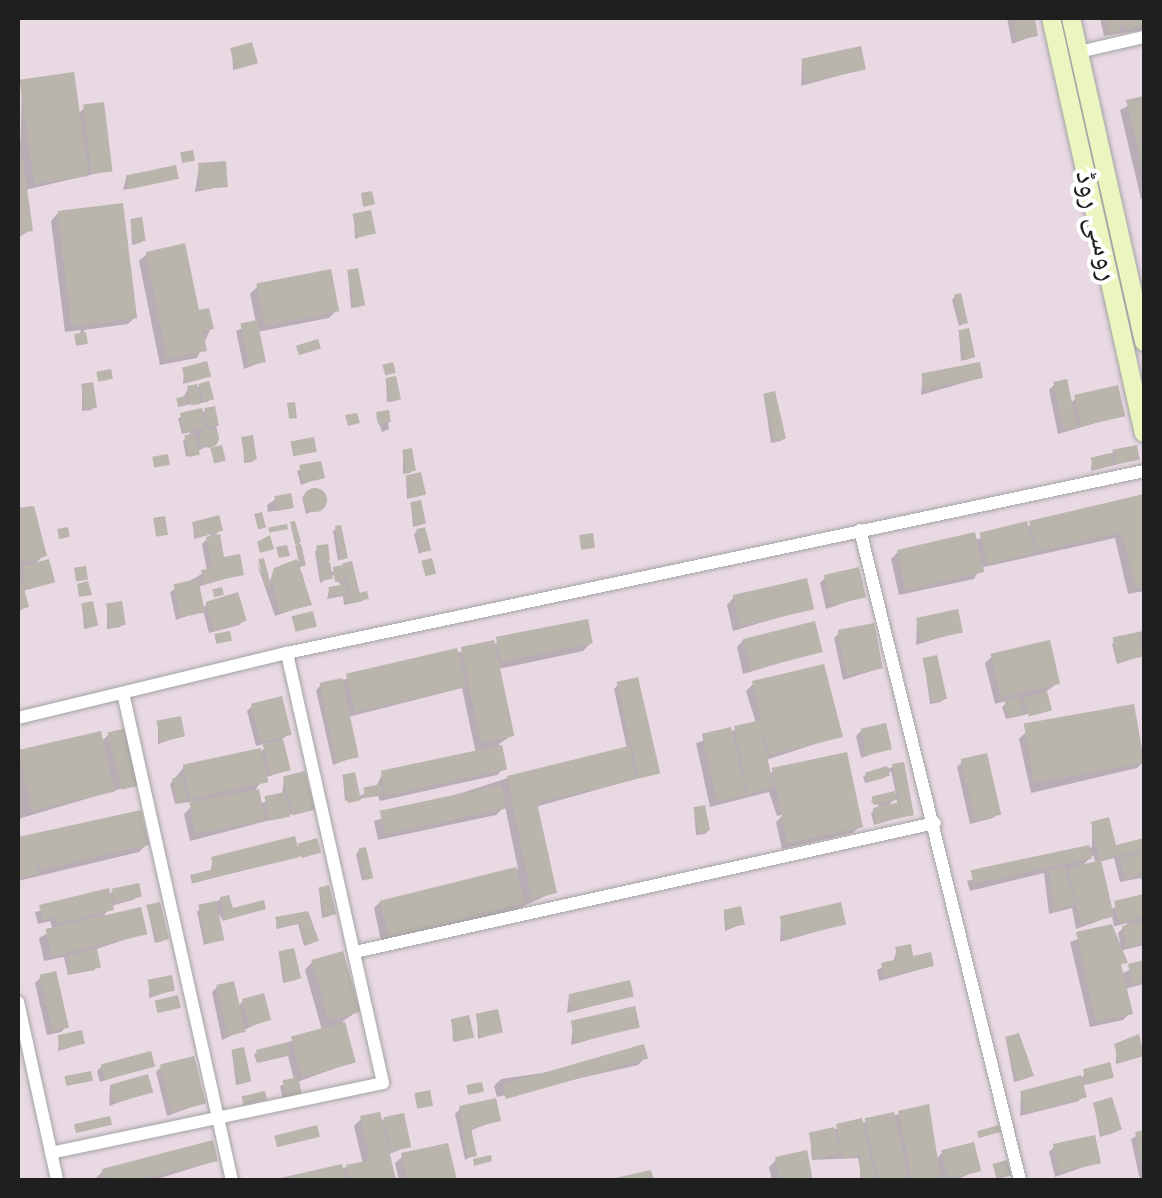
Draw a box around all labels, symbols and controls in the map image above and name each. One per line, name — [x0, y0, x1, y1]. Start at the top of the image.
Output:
street label: روسی روڈ — [1069, 166, 1129, 284]

